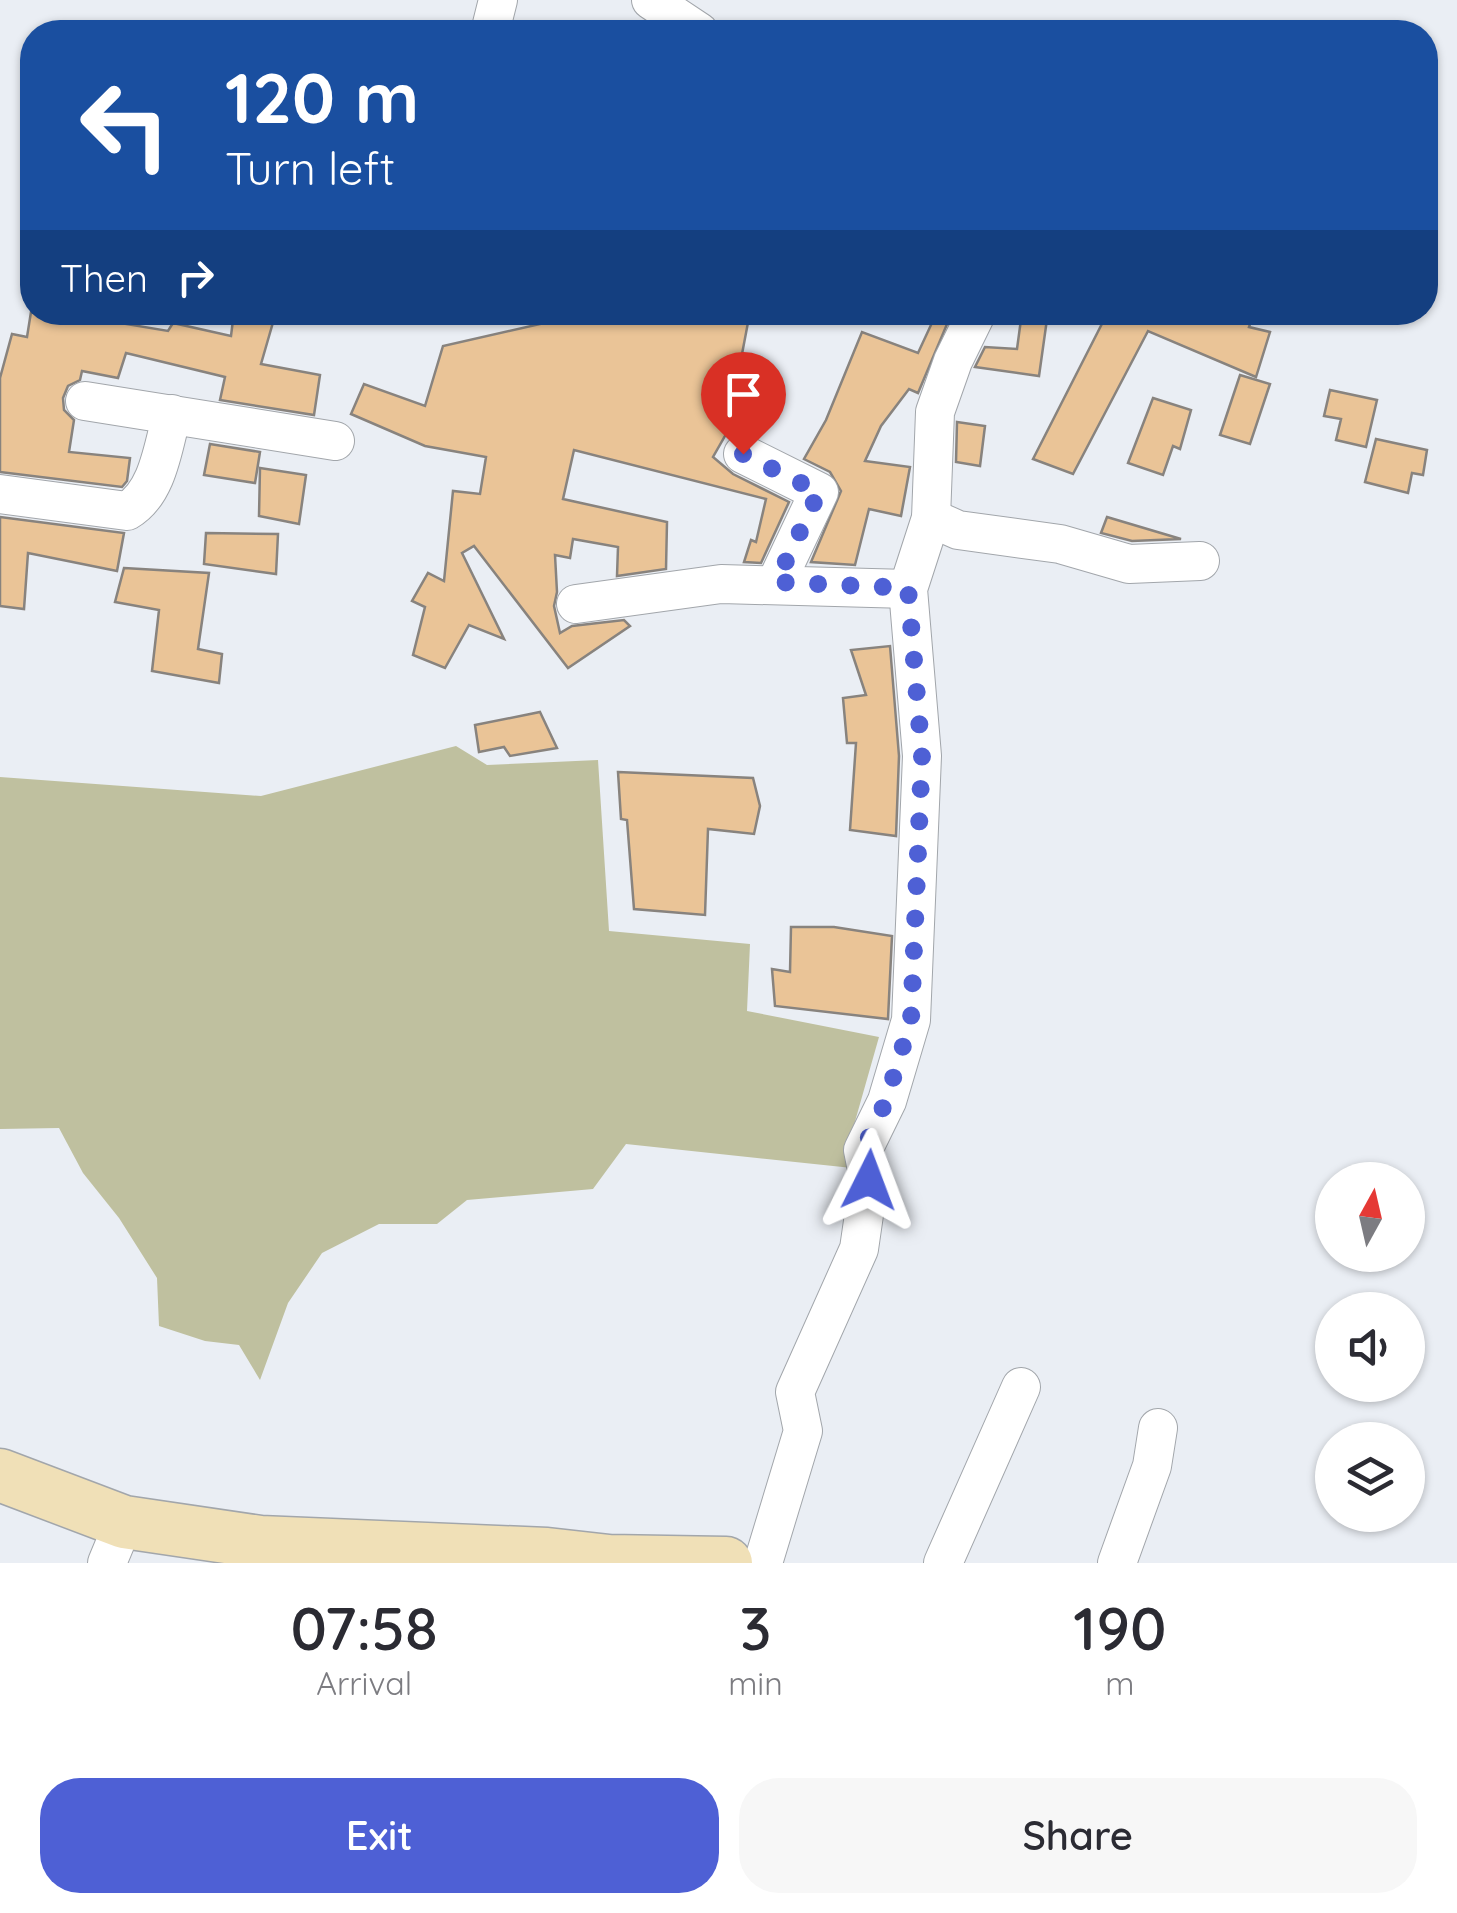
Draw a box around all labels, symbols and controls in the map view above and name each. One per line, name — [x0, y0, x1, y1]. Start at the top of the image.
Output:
text: 120 m — [225, 53, 419, 141]
icon: left — [60, 60, 190, 190]
text: Turn left — [225, 140, 395, 196]
icon: right — [168, 250, 223, 305]
text: Then — [60, 254, 148, 302]
pin — [701, 352, 786, 455]
icon: arrive — [716, 367, 771, 422]
position arrow — [817, 1128, 921, 1232]
north arrow — [1315, 1162, 1425, 1272]
map controls — [1315, 1162, 1425, 1532]
button: sound — [1315, 1292, 1425, 1402]
button: layers — [1315, 1422, 1425, 1532]
text: 07:58 — [290, 1590, 438, 1665]
text: 3 — [739, 1590, 771, 1665]
text: 190 — [1073, 1590, 1167, 1665]
text: Arrival — [316, 1663, 412, 1703]
text: min — [728, 1663, 783, 1703]
text: m — [1105, 1663, 1134, 1703]
button: Exit — [40, 1778, 719, 1893]
button: Share — [739, 1778, 1417, 1893]

